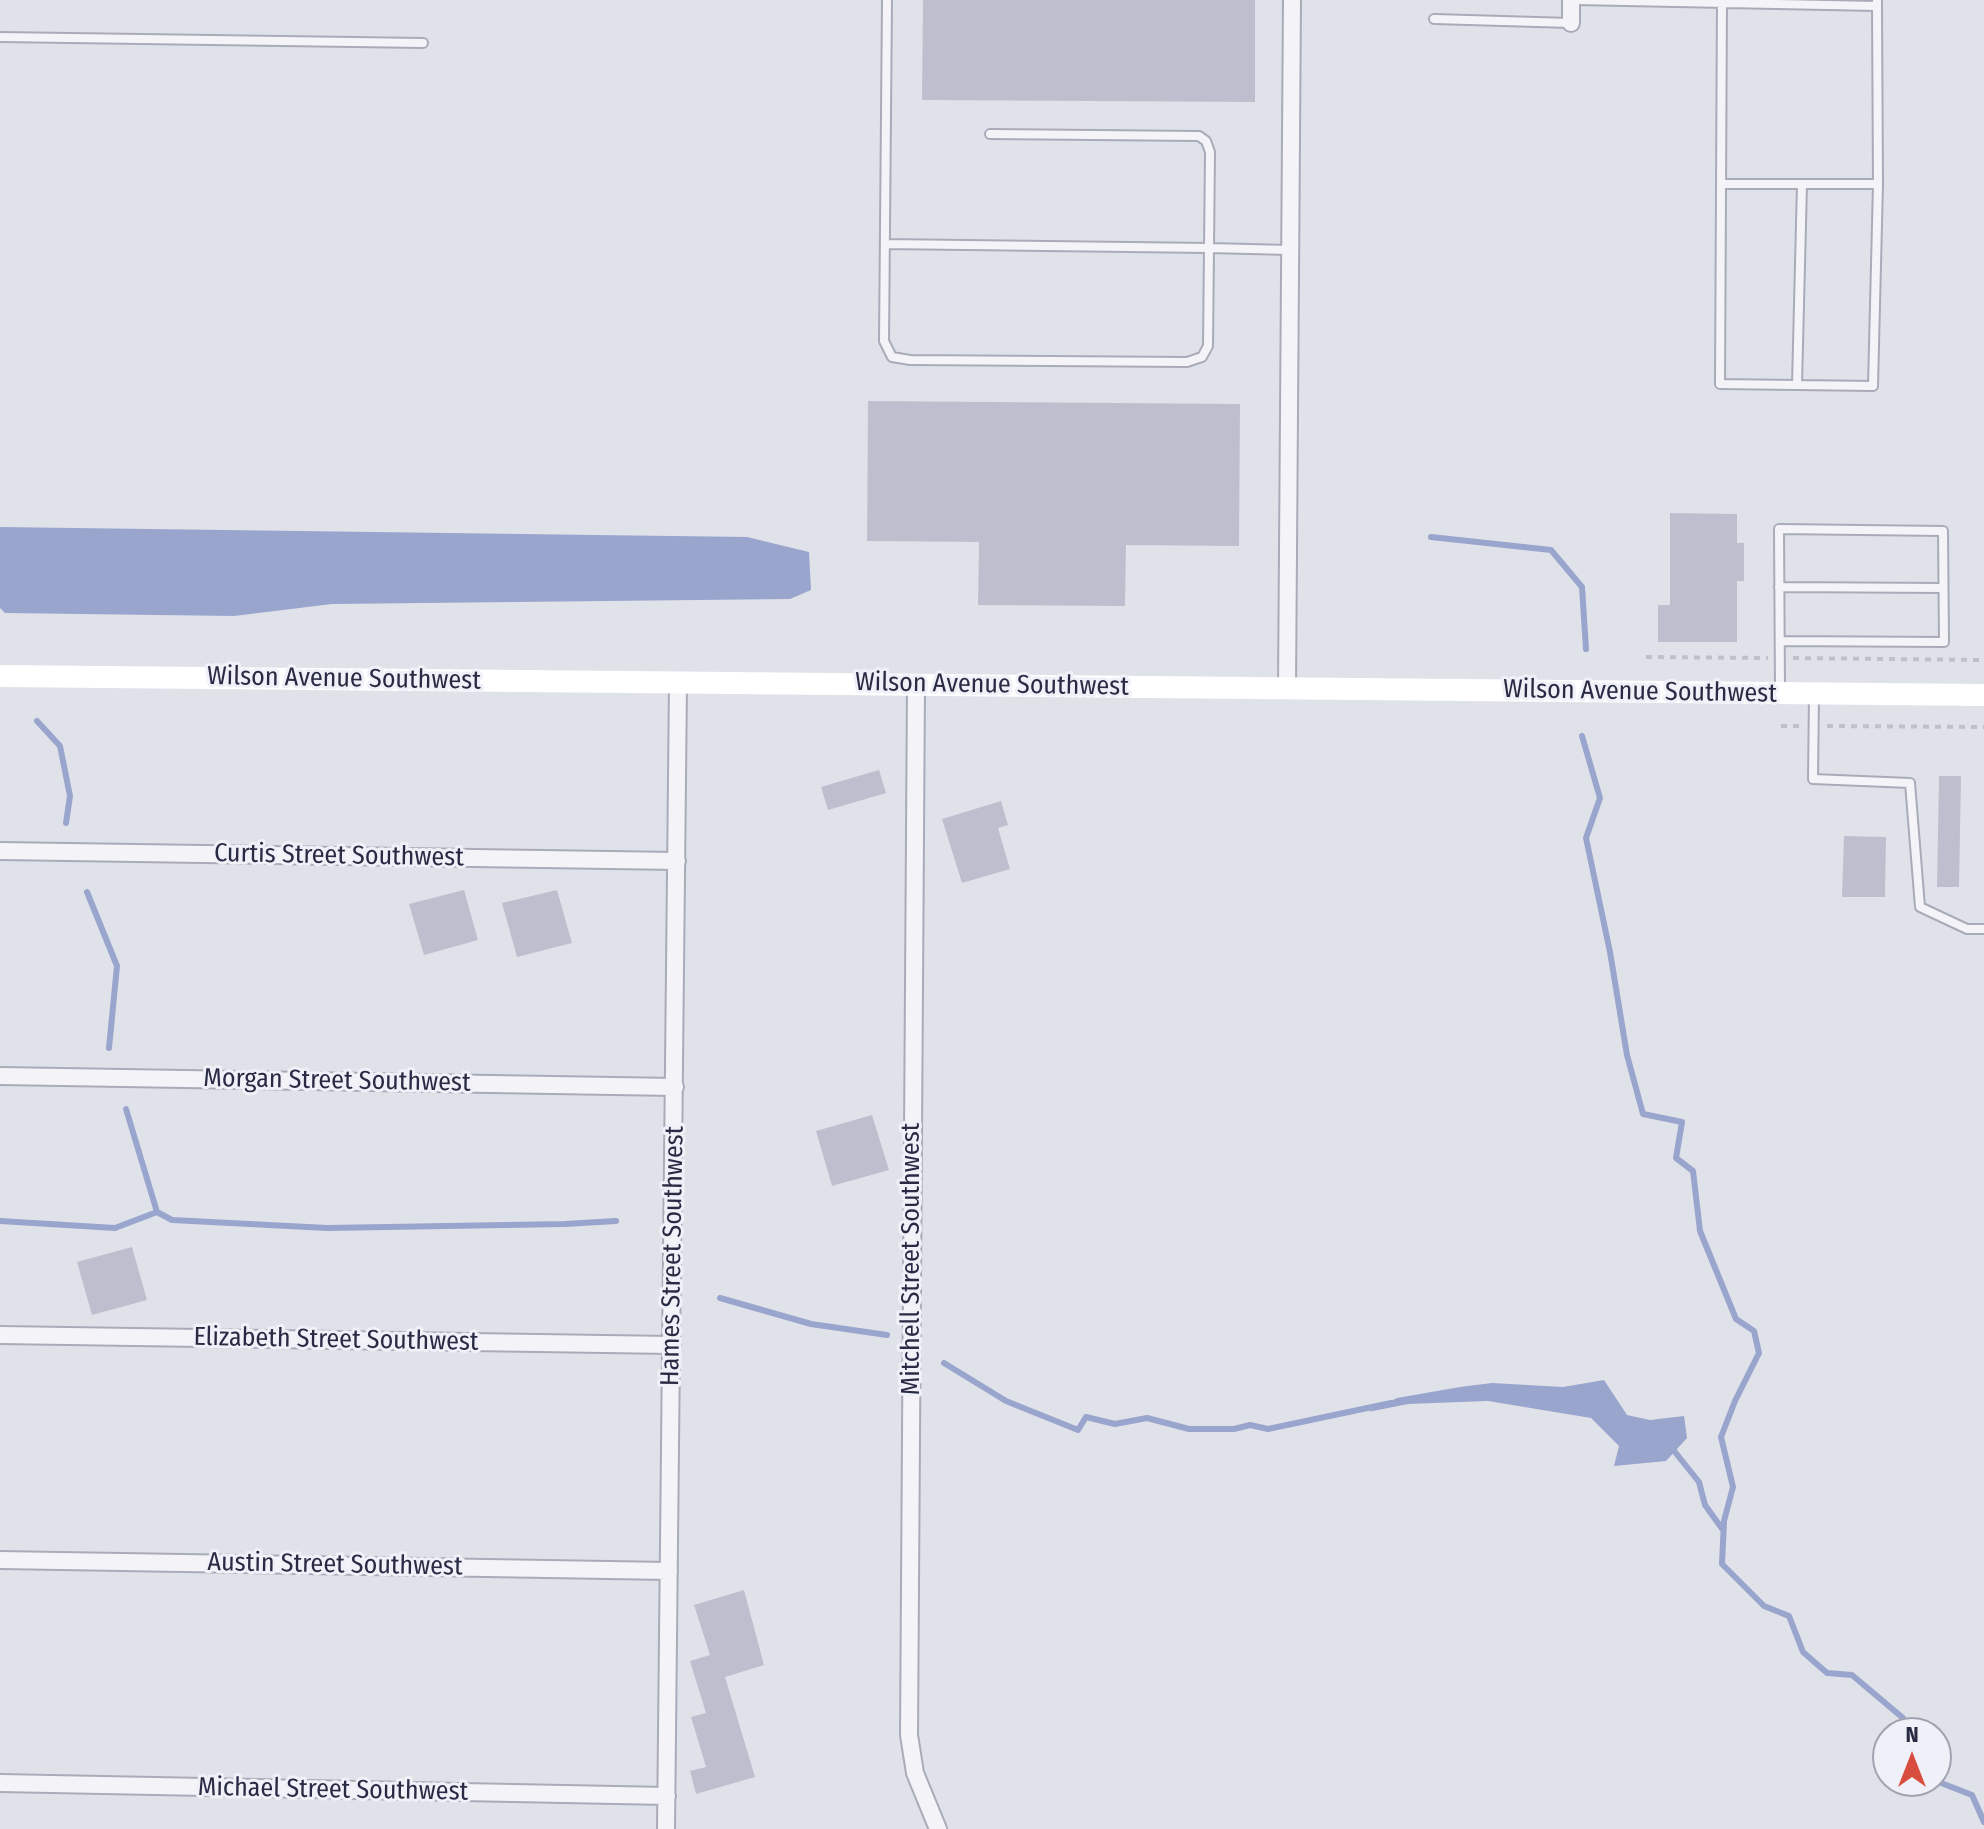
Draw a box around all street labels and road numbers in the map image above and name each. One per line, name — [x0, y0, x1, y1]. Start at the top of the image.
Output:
street label: Wilson Avenue Southwest — [207, 661, 481, 697]
street label: Wilson Avenue Southwest — [855, 667, 1129, 703]
street label: Wilson Avenue Southwest — [1503, 674, 1777, 710]
street label: Curtis Street Southwest — [214, 838, 464, 874]
street label: Morgan Street Southwest — [203, 1063, 471, 1099]
street label: Mitchell Street Southwest — [896, 1123, 928, 1395]
street label: Hames Street Southwest — [655, 1126, 691, 1386]
street label: Elizabeth Street Southwest — [193, 1322, 479, 1358]
street label: Austin Street Southwest — [207, 1547, 463, 1583]
street label: Michael Street Southwest — [198, 1772, 468, 1808]

